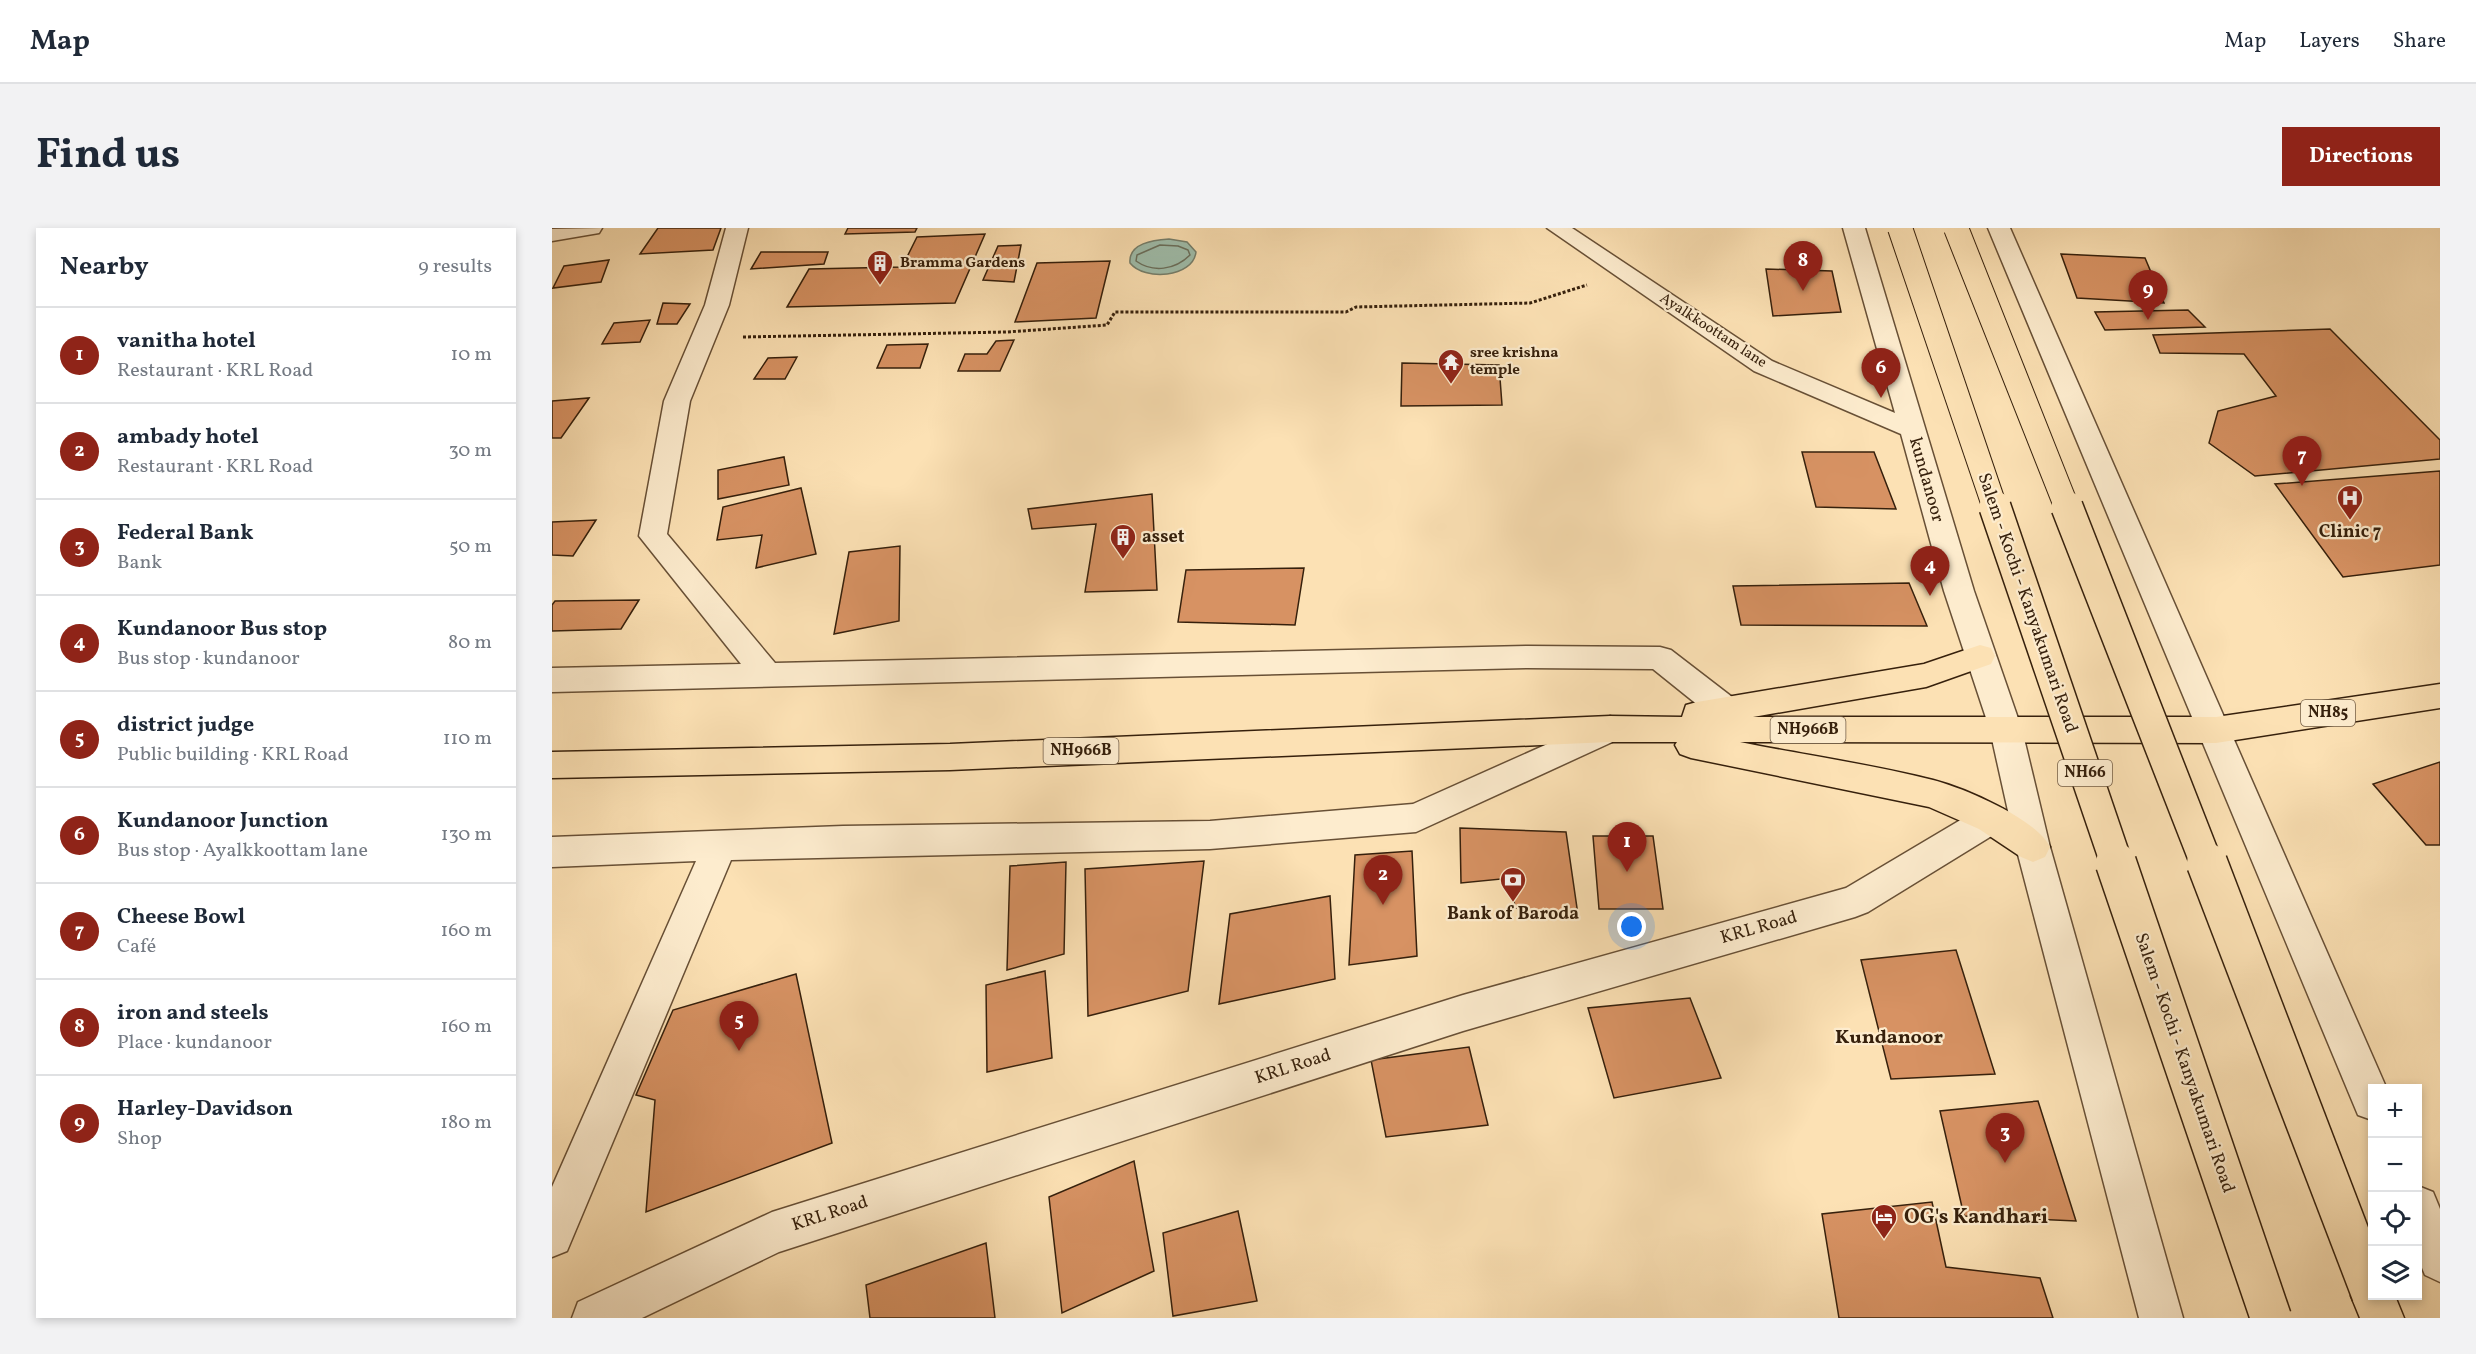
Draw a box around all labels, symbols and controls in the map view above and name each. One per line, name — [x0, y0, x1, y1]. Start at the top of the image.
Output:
text: Map — [30, 22, 90, 61]
text: Map — [2224, 27, 2266, 56]
text: Layers — [2299, 27, 2360, 56]
text: Share — [2393, 27, 2446, 56]
text: Find us — [36, 127, 180, 186]
button: Directions — [2282, 127, 2440, 186]
pin: 8 — [1784, 242, 1822, 291]
building icon: Bramma Gardens — [865, 248, 895, 286]
text: Nearby — [60, 249, 149, 285]
text: 9 results — [418, 253, 492, 281]
place label: Bramma Gardens — [900, 253, 1025, 274]
pin: 9 — [2128, 270, 2168, 320]
street label: Ayalkkoottam lane — [1655, 288, 1771, 374]
text: vanitha hotel — [117, 326, 256, 357]
text: 1 — [75, 341, 84, 369]
text: 10 m — [451, 341, 492, 369]
place label: sree krishna temple — [1470, 343, 1559, 381]
temple icon: sree krishna temple — [1436, 347, 1466, 385]
pin: 6 — [1862, 348, 1900, 398]
text: Restaurant · KRL Road — [117, 357, 313, 385]
text: ambady hotel — [117, 422, 259, 453]
street label: kundanoor — [1902, 435, 1950, 526]
pin: 7 — [2282, 436, 2322, 486]
text: 2 — [74, 437, 85, 465]
text: 30 m — [448, 437, 492, 465]
text: Restaurant · KRL Road — [117, 453, 313, 481]
street label: Salem - Kochi - Kanyakumari Road — [1971, 470, 2083, 736]
hospital icon: Clinic 7 — [2335, 483, 2365, 521]
text: Federal Bank — [117, 518, 254, 549]
place label: Clinic 7 — [2319, 520, 2382, 545]
building icon: asset — [1108, 522, 1138, 560]
place label: asset — [1142, 525, 1185, 550]
text: 3 — [74, 533, 85, 561]
text: 50 m — [449, 533, 492, 561]
pin: 4 — [1910, 546, 1950, 596]
text: Bank — [117, 549, 162, 577]
text: Kundanoor Bus stop — [117, 614, 327, 645]
text: 4 — [73, 629, 86, 657]
text: 80 m — [448, 629, 492, 657]
text: Bus stop · kundanoor — [117, 645, 300, 673]
road number: NH85 — [2301, 700, 2355, 726]
text: district judge — [117, 710, 254, 741]
road number: NH966B — [1770, 717, 1846, 743]
text: 5 — [75, 725, 84, 753]
text: 110 m — [443, 725, 492, 753]
road number: NH966B — [1044, 738, 1118, 764]
text: Public building · KRL Road — [117, 741, 349, 769]
road number: NH66 — [2058, 760, 2112, 786]
text: Kundanoor Junction — [117, 806, 328, 837]
text: 6 — [74, 821, 85, 849]
text: 130 m — [441, 821, 492, 849]
pin: 1 — [1608, 822, 1646, 872]
text: Bus stop · Ayalkkoottam lane — [117, 837, 368, 865]
pin: 2 — [1364, 856, 1402, 905]
bank icon: Bank of Baroda — [1498, 865, 1528, 903]
text: Cheese Bowl — [117, 902, 245, 933]
place label: Bank of Baroda — [1447, 902, 1579, 927]
street label: KRL Road — [1718, 905, 1800, 951]
your location — [1617, 912, 1646, 941]
text: 7 — [75, 917, 84, 945]
text: 160 m — [440, 917, 492, 945]
street label: Salem - Kochi - Kanyakumari Road — [2128, 930, 2240, 1196]
text: Café — [117, 933, 156, 961]
text: iron and steels — [117, 998, 269, 1029]
pin: 5 — [720, 1002, 759, 1051]
text: 8 — [74, 1013, 85, 1041]
text: 160 m — [440, 1013, 492, 1041]
district label: Kundanoor — [1835, 1024, 1943, 1052]
text: Place · kundanoor — [117, 1029, 272, 1057]
street label: KRL Road — [1252, 1043, 1334, 1091]
map controls — [2368, 1084, 2422, 1300]
button: + — [2368, 1084, 2422, 1138]
text: Harley-Davidson — [117, 1094, 293, 1125]
text: 9 — [74, 1109, 85, 1137]
text: 180 m — [440, 1109, 492, 1137]
pin: 3 — [1986, 1114, 2024, 1163]
text: Shop — [117, 1125, 162, 1153]
button: − — [2368, 1138, 2422, 1192]
street label: KRL Road — [789, 1190, 871, 1238]
button: locate — [2368, 1192, 2422, 1246]
hotel icon: OG's Kandhari — [1869, 1202, 1899, 1240]
place label: OG's Kandhari — [1904, 1203, 2048, 1232]
button: layers — [2368, 1246, 2422, 1300]

